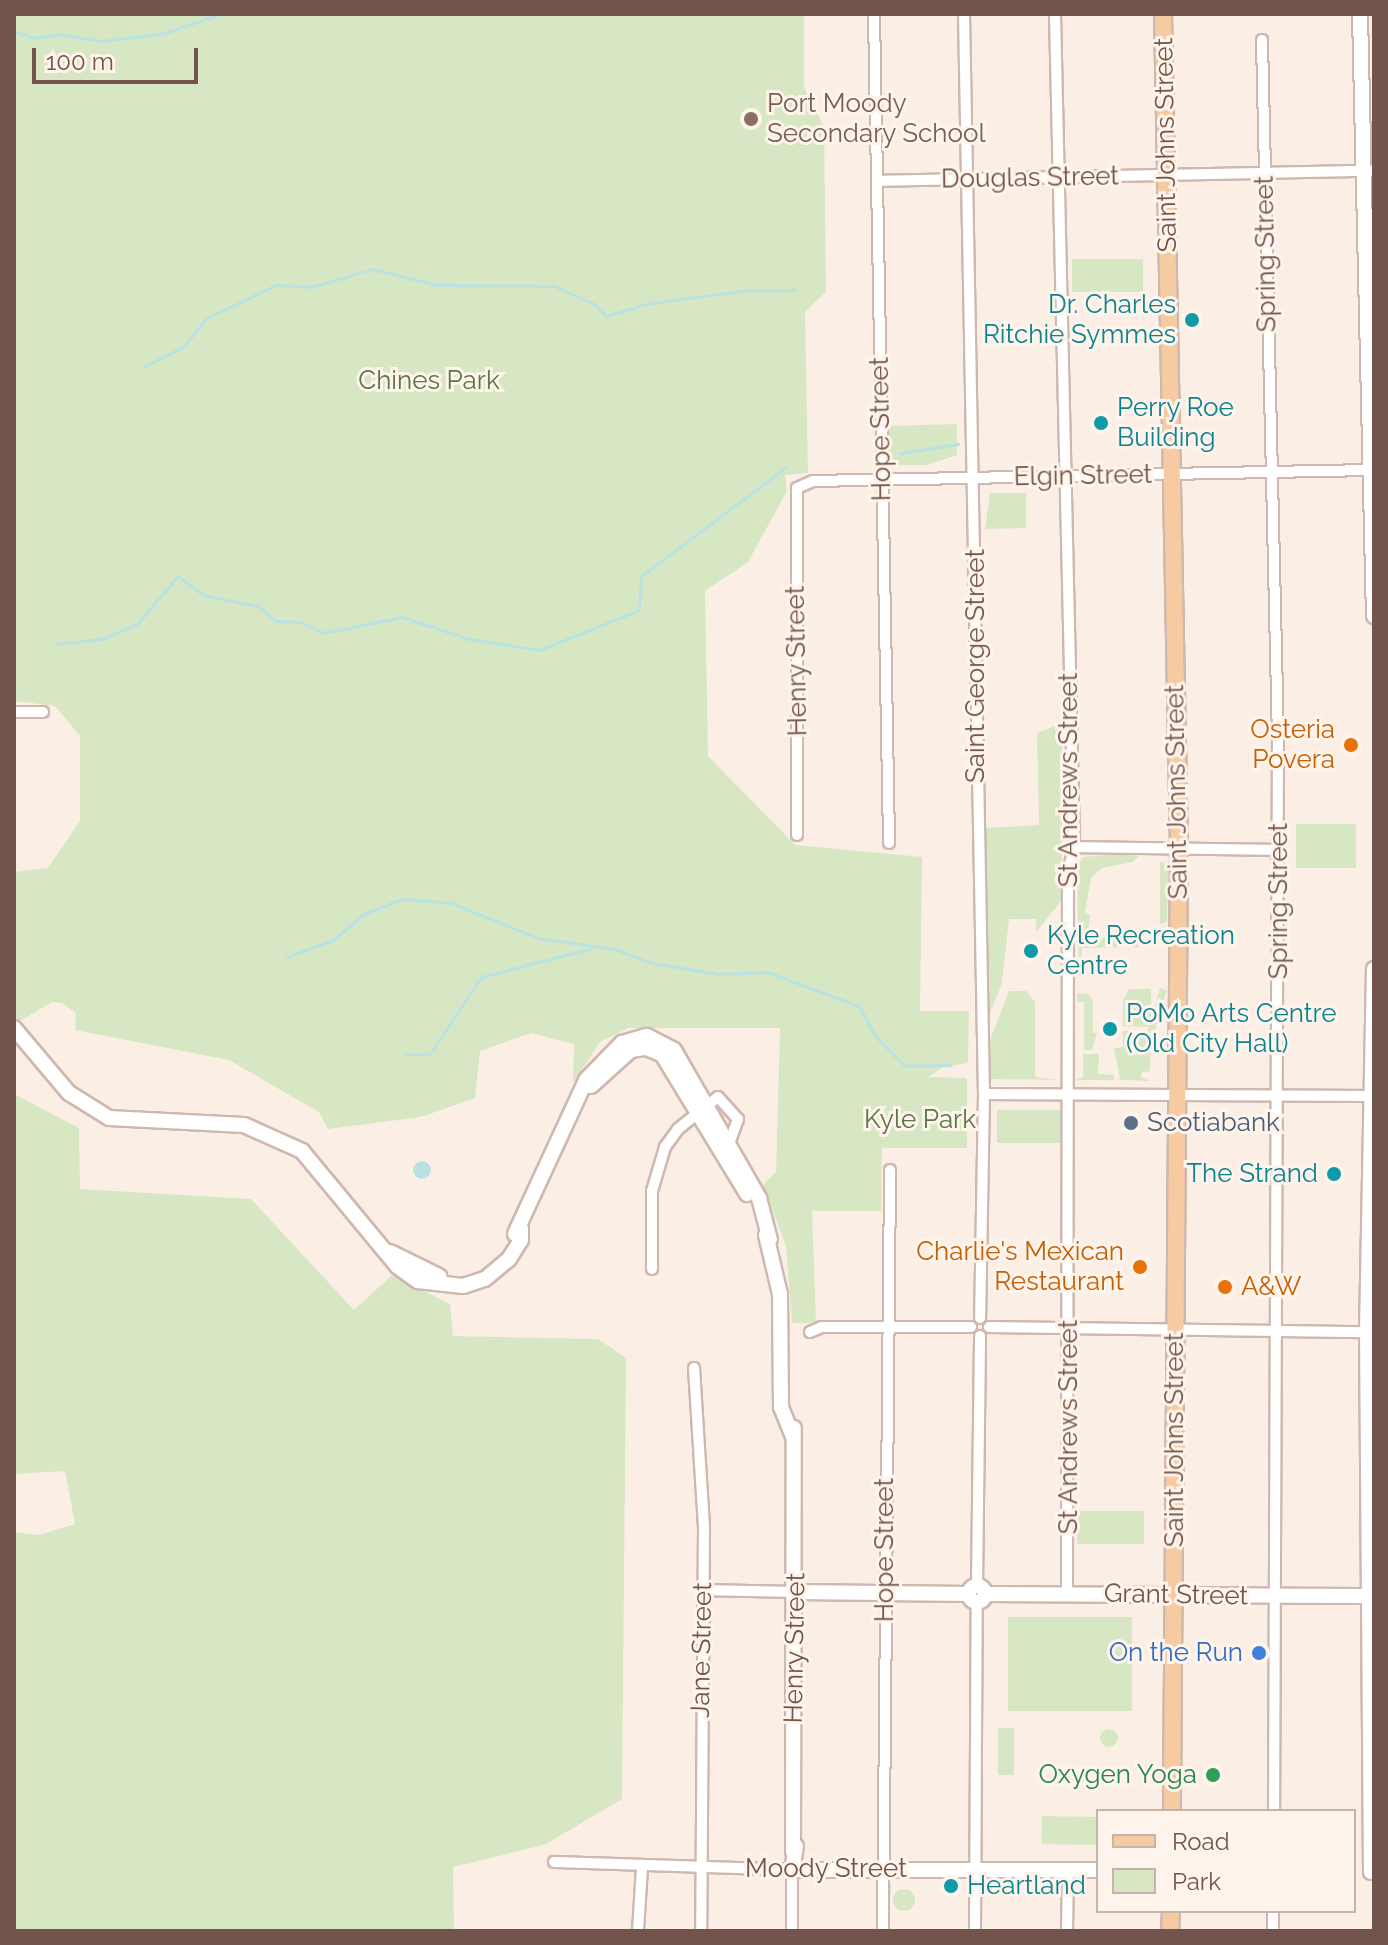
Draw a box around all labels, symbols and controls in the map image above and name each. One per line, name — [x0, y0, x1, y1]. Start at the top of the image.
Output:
scale bar — [36, 32, 202, 82]
street label: Saint Johns Street — [1149, 37, 1183, 253]
text: 100 m — [46, 47, 114, 76]
place label: Port Moody Secondary School — [767, 88, 986, 150]
marker: Port Moody Secondary School — [742, 110, 760, 128]
street label: Douglas Street — [941, 161, 1119, 195]
street label: Spring Street — [1249, 175, 1283, 333]
place label: Dr. Charles Ritchie Symmes — [983, 289, 1176, 350]
marker: Dr. Charles Ritchie Symmes — [1183, 311, 1201, 329]
street label: Hope Street — [864, 357, 898, 501]
park label: Chines Park — [358, 365, 500, 397]
place label: Perry Roe Building — [1117, 392, 1234, 454]
marker: Perry Roe Building — [1092, 414, 1110, 432]
street label: Elgin Street — [1013, 459, 1153, 493]
street label: Saint George Street — [960, 549, 992, 783]
street label: Henry Street — [780, 585, 814, 737]
street label: St Andrews Street — [1053, 672, 1085, 888]
street label: Saint Johns Street — [1160, 684, 1194, 900]
place label: Osteria Povera — [1250, 714, 1335, 776]
marker: Osteria Povera — [1342, 736, 1360, 754]
street label: Spring Street — [1263, 823, 1295, 979]
place label: Kyle Recreation Centre — [1047, 920, 1235, 982]
marker: Kyle Recreation Centre — [1022, 942, 1040, 960]
place label: PoMo Arts Centre (Old City Hall) — [1126, 998, 1337, 1060]
marker: PoMo Arts Centre (Old City Hall) — [1101, 1020, 1119, 1038]
park label: Kyle Park — [864, 1104, 976, 1136]
place label: Scotiabank — [1147, 1107, 1280, 1139]
marker: Scotiabank — [1122, 1114, 1140, 1132]
place label: The Strand — [1186, 1158, 1318, 1190]
marker: The Strand — [1325, 1165, 1343, 1183]
place label: Charlie's Mexican Restaurant — [916, 1236, 1124, 1298]
marker: Charlie's Mexican Restaurant — [1131, 1258, 1149, 1276]
place label: A&W — [1241, 1271, 1302, 1303]
marker: A&W — [1216, 1278, 1234, 1296]
street label: St Andrews Street — [1053, 1319, 1085, 1535]
street label: Saint Johns Street — [1159, 1332, 1191, 1548]
street label: Hope Street — [869, 1478, 901, 1622]
street label: Henry Street — [778, 1572, 812, 1724]
street label: Grant Street — [1104, 1578, 1248, 1612]
street label: Jane Street — [685, 1582, 719, 1718]
place label: On the Run — [1109, 1637, 1243, 1669]
marker: On the Run — [1250, 1644, 1268, 1662]
place label: Oxygen Yoga — [1038, 1759, 1197, 1791]
marker: Oxygen Yoga — [1204, 1766, 1222, 1784]
legend — [1096, 1809, 1356, 1913]
text: Road — [1172, 1827, 1230, 1856]
street label: Moody Street — [745, 1853, 907, 1885]
text: Park — [1172, 1867, 1221, 1896]
place label: Heartland — [967, 1870, 1086, 1902]
marker: Heartland — [942, 1877, 960, 1895]

